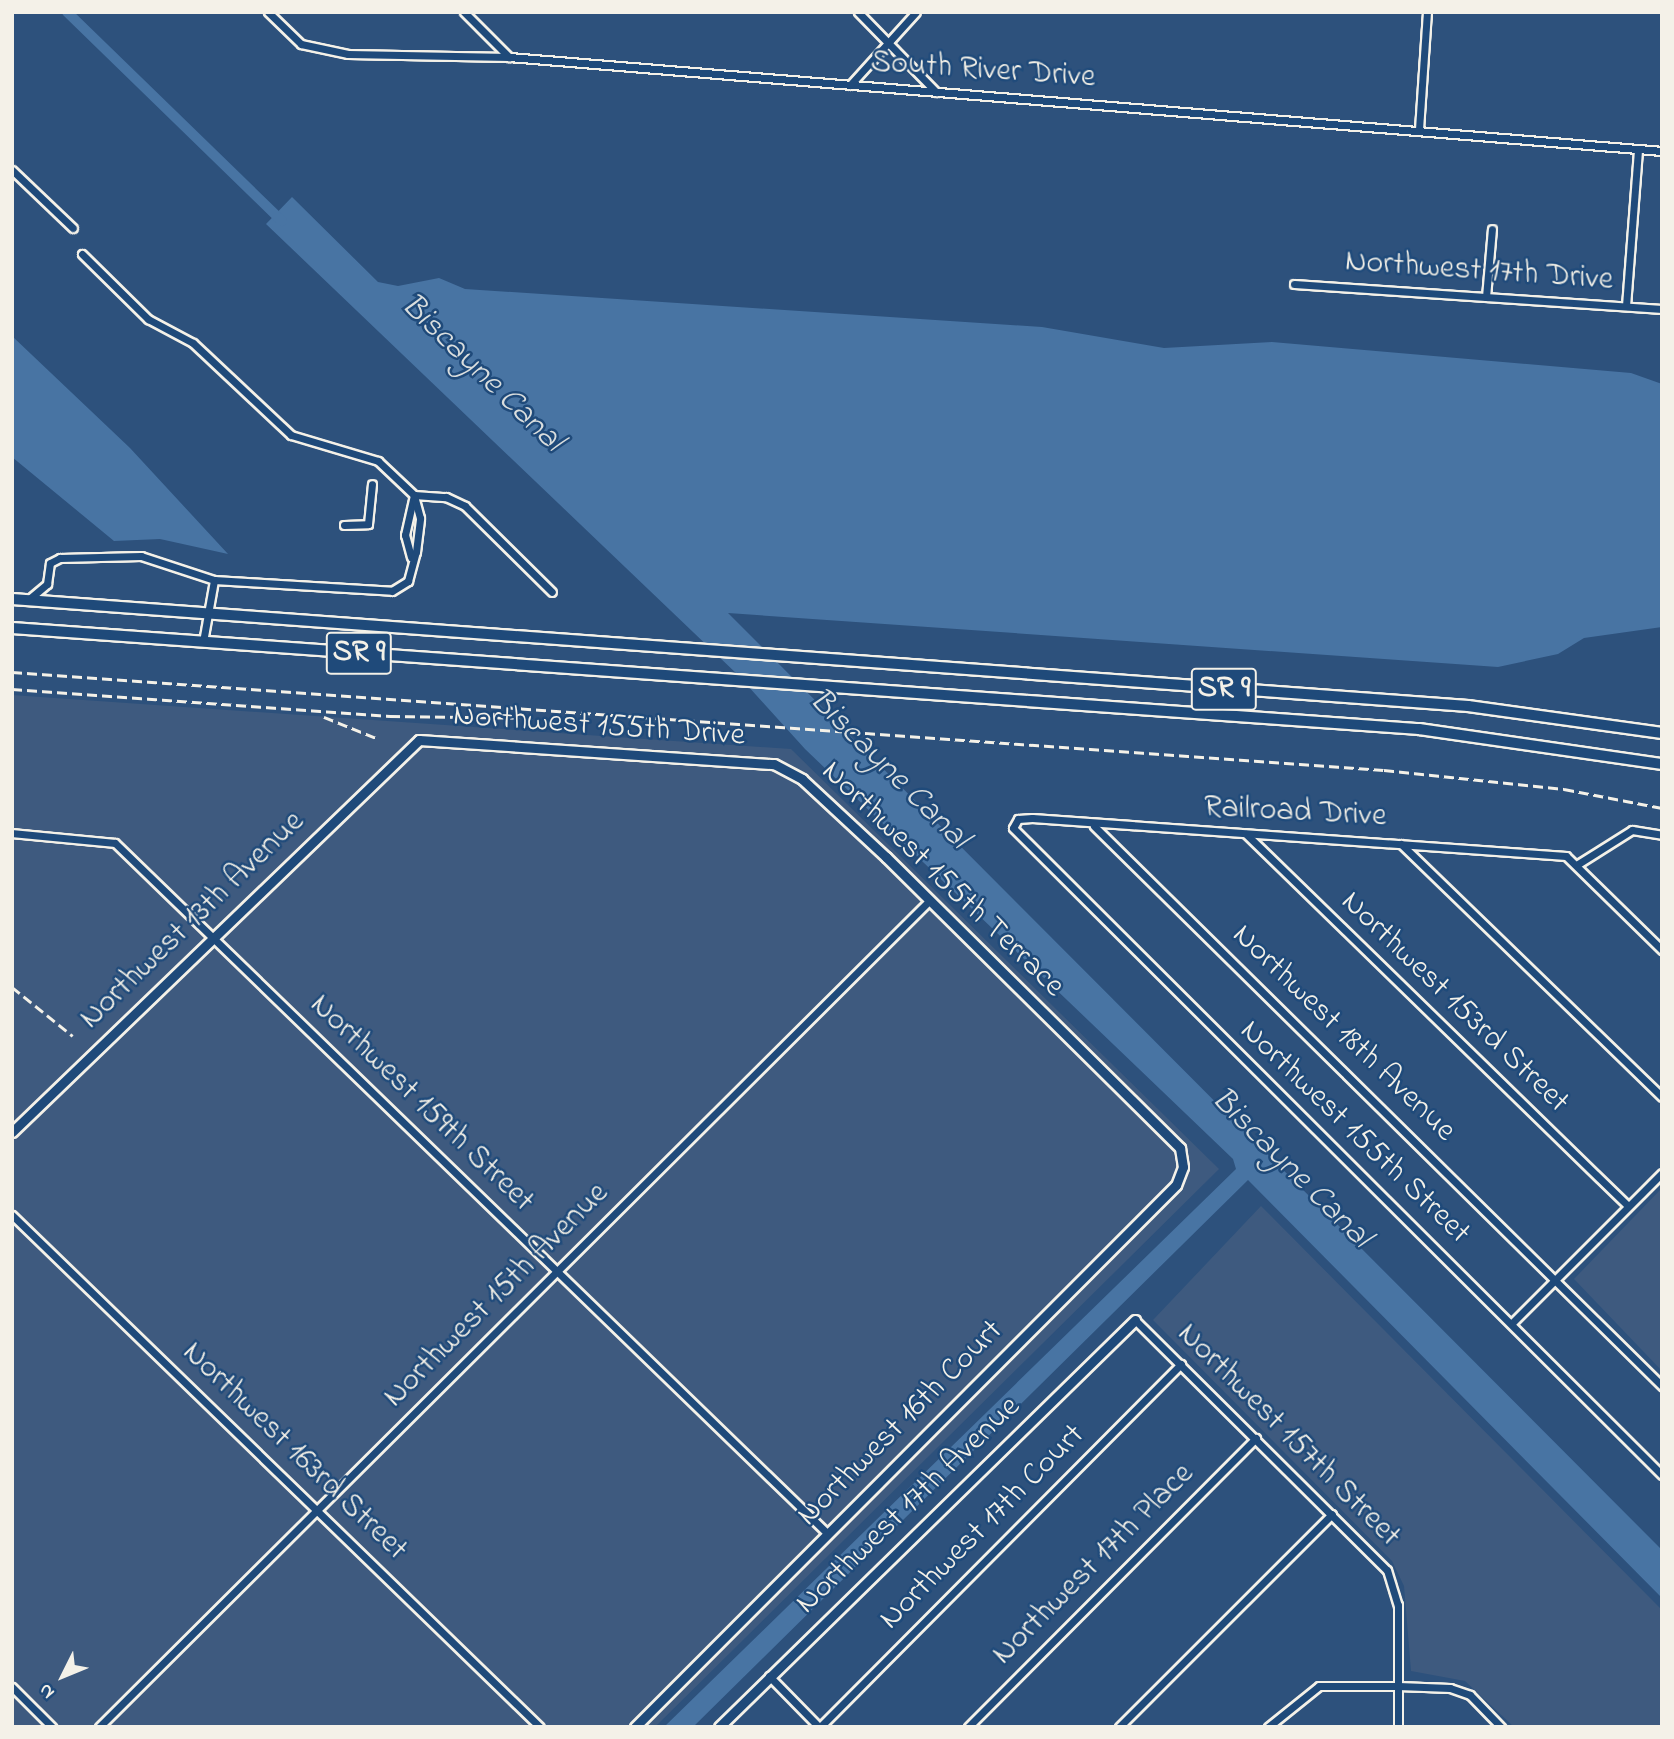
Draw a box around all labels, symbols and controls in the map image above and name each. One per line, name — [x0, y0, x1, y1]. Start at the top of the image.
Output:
street label: South River Drive — [869, 44, 1097, 98]
street label: Northwest 17th Drive — [1344, 243, 1614, 301]
water label: Biscayne Canal — [391, 287, 571, 461]
road number: SR 9 — [326, 626, 392, 680]
road number: SR 9 — [1191, 662, 1257, 716]
water label: Biscayne Canal — [800, 682, 976, 858]
street label: Northwest 155th Drive — [452, 698, 746, 756]
street label: Northwest 155th Terrace — [812, 754, 1072, 1006]
street label: Railroad Drive — [1203, 789, 1387, 837]
street label: Northwest 13th Avenue — [73, 804, 313, 1038]
street label: Northwest 153rd Street — [1332, 884, 1576, 1122]
street label: Northwest 18th Avenue — [1223, 917, 1463, 1151]
street label: Northwest 159th Street — [301, 987, 541, 1221]
street label: Northwest 155th Street — [1231, 1013, 1477, 1253]
water label: Biscayne Canal — [1202, 1081, 1378, 1257]
street label: Northwest 15th Avenue — [376, 1175, 618, 1417]
street label: Northwest 16th Court — [790, 1313, 1012, 1535]
street label: Northwest 157th Street — [1168, 1316, 1408, 1556]
street label: Northwest 163rd Street — [173, 1335, 415, 1569]
street label: Northwest 17th Avenue — [789, 1389, 1029, 1623]
street label: Northwest 17th Court — [872, 1417, 1094, 1639]
street label: Northwest 17th Place — [985, 1456, 1203, 1674]
north arrow — [28, 1641, 98, 1711]
text: N — [33, 1677, 62, 1705]

